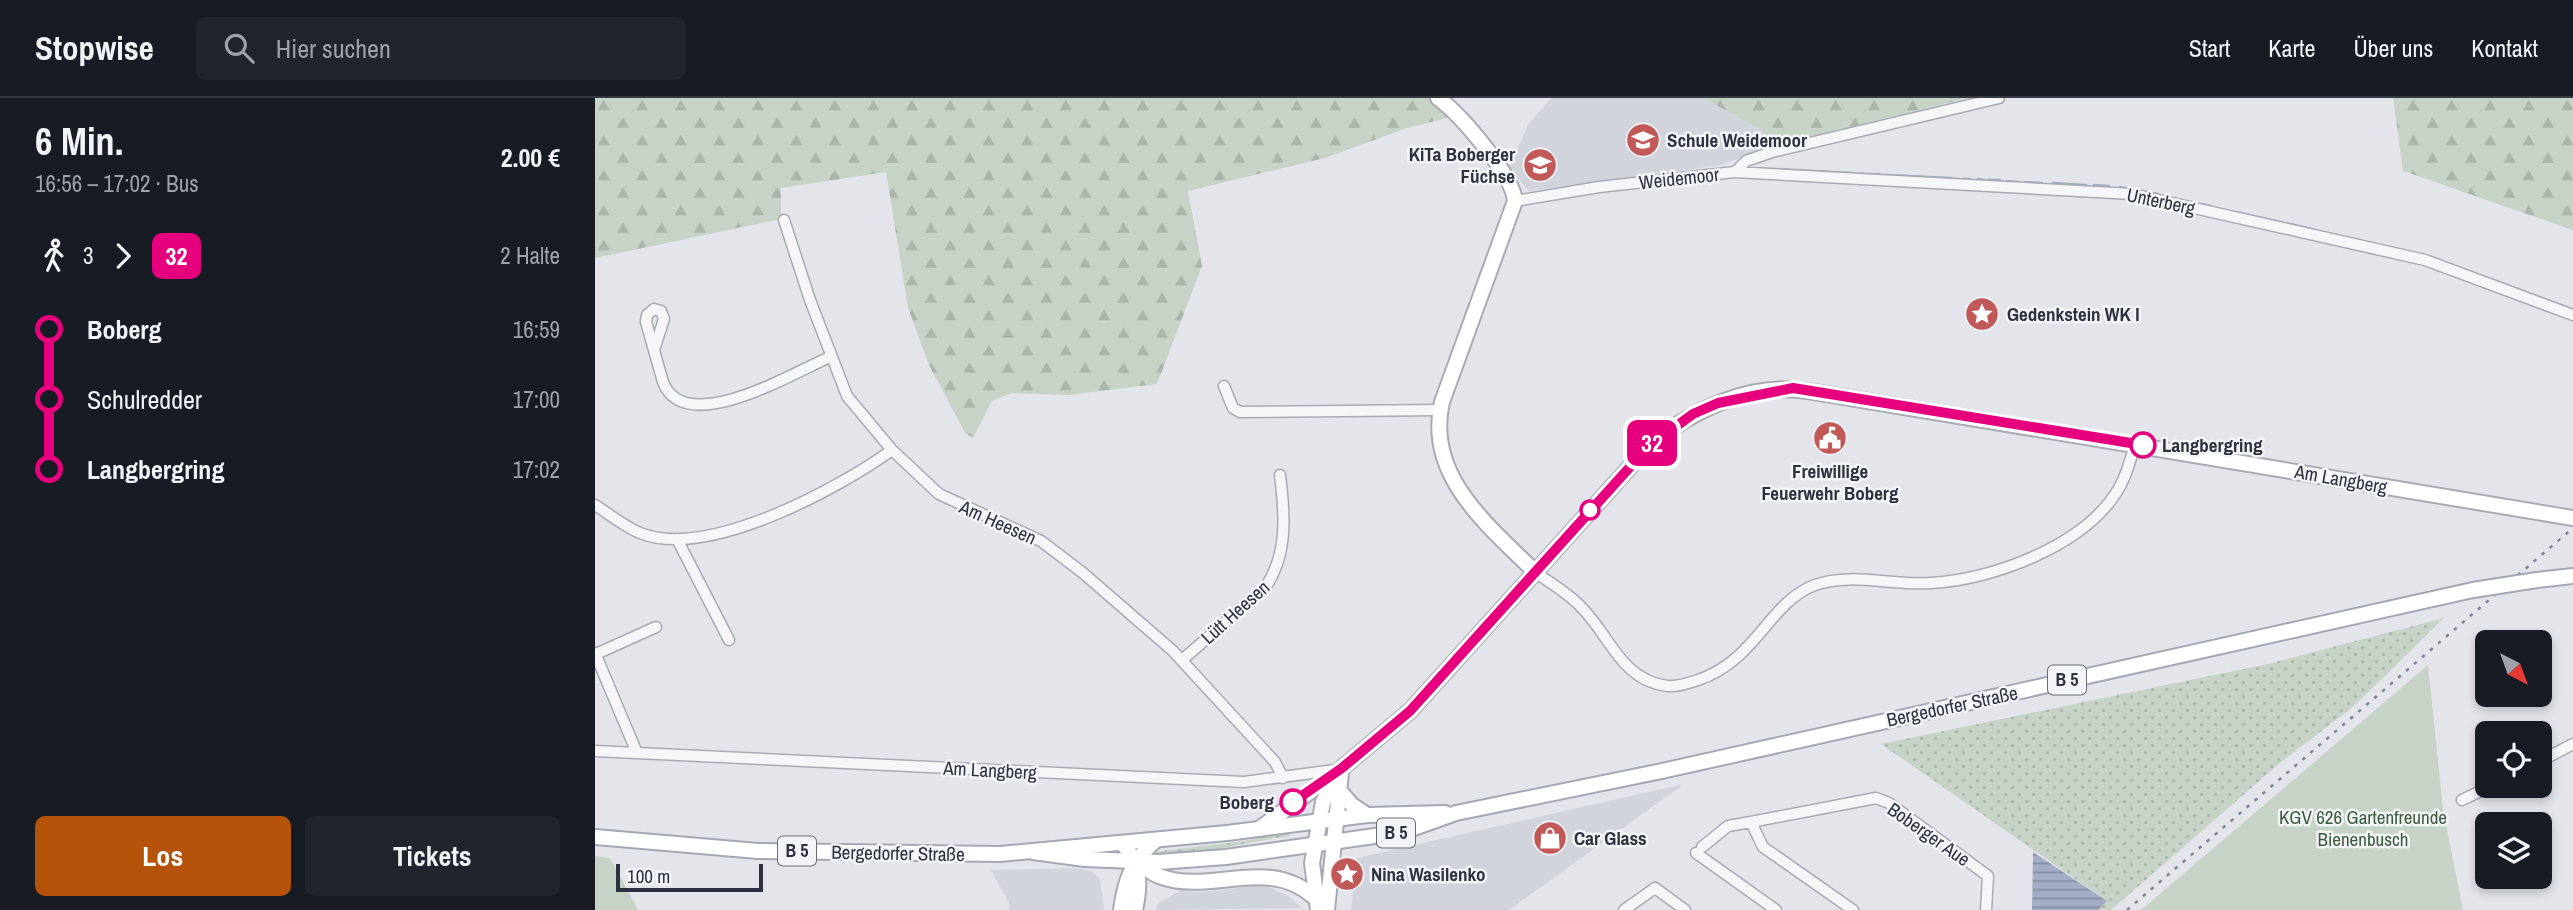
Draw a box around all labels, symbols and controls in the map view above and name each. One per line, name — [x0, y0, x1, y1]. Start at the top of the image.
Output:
search box — [196, 17, 686, 80]
text: Stopwise — [35, 26, 154, 70]
icon: search — [220, 29, 258, 67]
text: Hier suchen — [276, 31, 391, 66]
text: Start — [2189, 32, 2230, 64]
text: Karte — [2268, 32, 2315, 64]
text: Über uns — [2353, 32, 2433, 64]
text: Kontakt — [2471, 32, 2538, 64]
text: 6 Min. — [35, 116, 123, 167]
school or university icon: Schule Weidemoor — [1624, 121, 1662, 159]
place label: Schule Weidemoor — [1667, 127, 1807, 153]
text: 2.00 € — [501, 140, 560, 175]
place label: KiTa Boberger Füchse — [1409, 141, 1515, 189]
school or university icon: KiTa Boberger Füchse — [1521, 146, 1559, 184]
street label: Weidemoor — [1638, 161, 1721, 195]
text: 16:56 – 17:02 · Bus — [35, 168, 199, 199]
street label: Unterberg — [2124, 181, 2198, 221]
icon: walk — [35, 237, 73, 275]
icon: forward — [104, 237, 142, 275]
text: 3 — [83, 240, 94, 271]
text: 32 — [166, 240, 187, 272]
text: 2 Halte — [500, 240, 560, 271]
place icon: Gedenkstein WK I — [1963, 295, 2001, 333]
place label: Gedenkstein WK I — [2007, 301, 2139, 327]
text: Boberg — [87, 312, 162, 347]
text: 16:59 — [513, 314, 560, 345]
text: Schulredder — [87, 382, 202, 417]
text: 17:00 — [513, 384, 560, 415]
public building icon: Freiwillige Feuerwehr Boberg — [1811, 419, 1849, 457]
line badge: 32 — [1621, 420, 1683, 466]
text: 32 — [1641, 427, 1663, 459]
marker: Langbergring — [2130, 432, 2156, 458]
place label: Langbergring — [2162, 432, 2263, 458]
text: Langbergring — [87, 452, 224, 487]
text: 17:02 — [513, 454, 560, 485]
place label: Freiwillige Feuerwehr Boberg — [1762, 458, 1899, 506]
street label: Am Langberg — [2292, 458, 2390, 500]
street label: Am Heesen — [955, 493, 1040, 550]
unlabelled marker — [1580, 500, 1600, 520]
street label: Lütt Heesen — [1195, 574, 1275, 650]
north arrow — [2475, 630, 2551, 707]
map controls — [2475, 630, 2552, 889]
road number: B 5 — [2048, 666, 2086, 694]
street label: Bergedorfer Straße — [1884, 679, 2020, 733]
button: locate — [2475, 721, 2552, 798]
street label: Am Langberg — [942, 755, 1038, 785]
place label: Boberg — [1219, 789, 1274, 815]
marker: Boberg — [1280, 789, 1306, 815]
street label: Boberger Aue — [1883, 796, 1975, 872]
park label: KGV 626 Gartenfreunde Bienenbusch — [2279, 804, 2447, 852]
button: layers — [2475, 812, 2552, 889]
button: Los — [35, 816, 291, 896]
button: Tickets — [305, 816, 560, 896]
road number: B 5 — [1377, 818, 1415, 848]
shop icon: Car Glass — [1531, 819, 1569, 857]
place label: Car Glass — [1574, 825, 1647, 851]
road number: B 5 — [778, 836, 816, 866]
street label: Bergedorfer Straße — [831, 839, 965, 867]
place icon: Nina Wasilenko — [1328, 855, 1366, 893]
scale bar — [616, 861, 763, 893]
place label: Nina Wasilenko — [1371, 861, 1486, 887]
text: 100 m — [627, 863, 670, 889]

